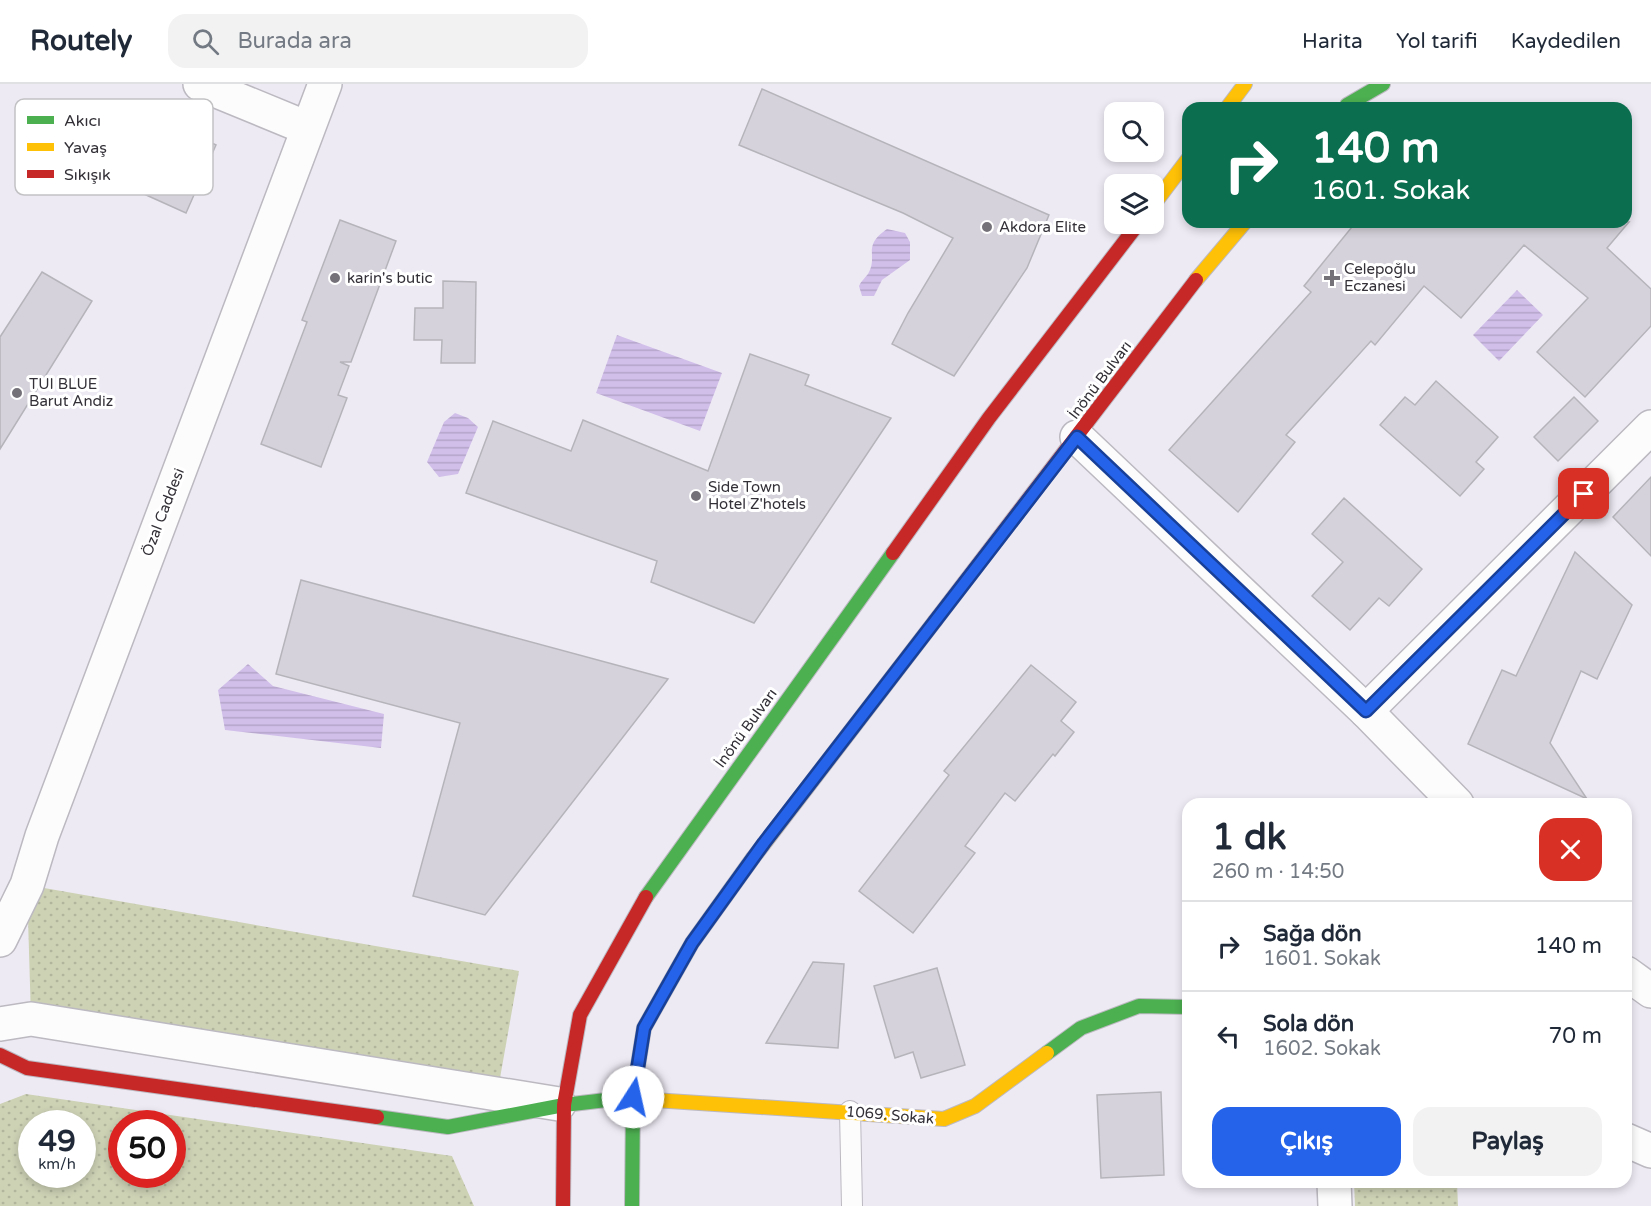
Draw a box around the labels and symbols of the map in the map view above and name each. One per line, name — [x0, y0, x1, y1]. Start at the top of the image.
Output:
legend — [15, 99, 213, 195]
text: Akıcı — [64, 111, 101, 131]
text: Yavaş — [64, 138, 107, 158]
text: Sıkışık — [64, 165, 111, 185]
place label: Akdora Elite — [999, 218, 1086, 236]
marker: Akdora Elite — [980, 220, 994, 234]
place label: Celepoğlu Eczanesi — [1344, 260, 1416, 295]
place label: karin's butic — [347, 269, 433, 287]
marker: karin's butic — [328, 271, 342, 285]
marker: Celepoğlu Eczanesi — [1325, 271, 1339, 285]
street label: İnönü Bulvarı — [1065, 337, 1135, 423]
place label: TUI BLUE Barut Andiz — [29, 375, 113, 410]
marker: TUI BLUE Barut Andiz — [10, 386, 24, 400]
street label: Özal Caddesi — [138, 465, 188, 559]
pin — [1558, 468, 1609, 519]
place label: Side Town Hotel Z'hotels — [708, 478, 806, 513]
marker: Side Town Hotel Z'hotels — [689, 489, 703, 503]
street label: İnönü Bulvarı — [711, 685, 781, 771]
position arrow — [601, 1065, 665, 1129]
street label: 1069. Sokak — [845, 1102, 935, 1128]
speed limit sign: 50 — [108, 1110, 186, 1188]

